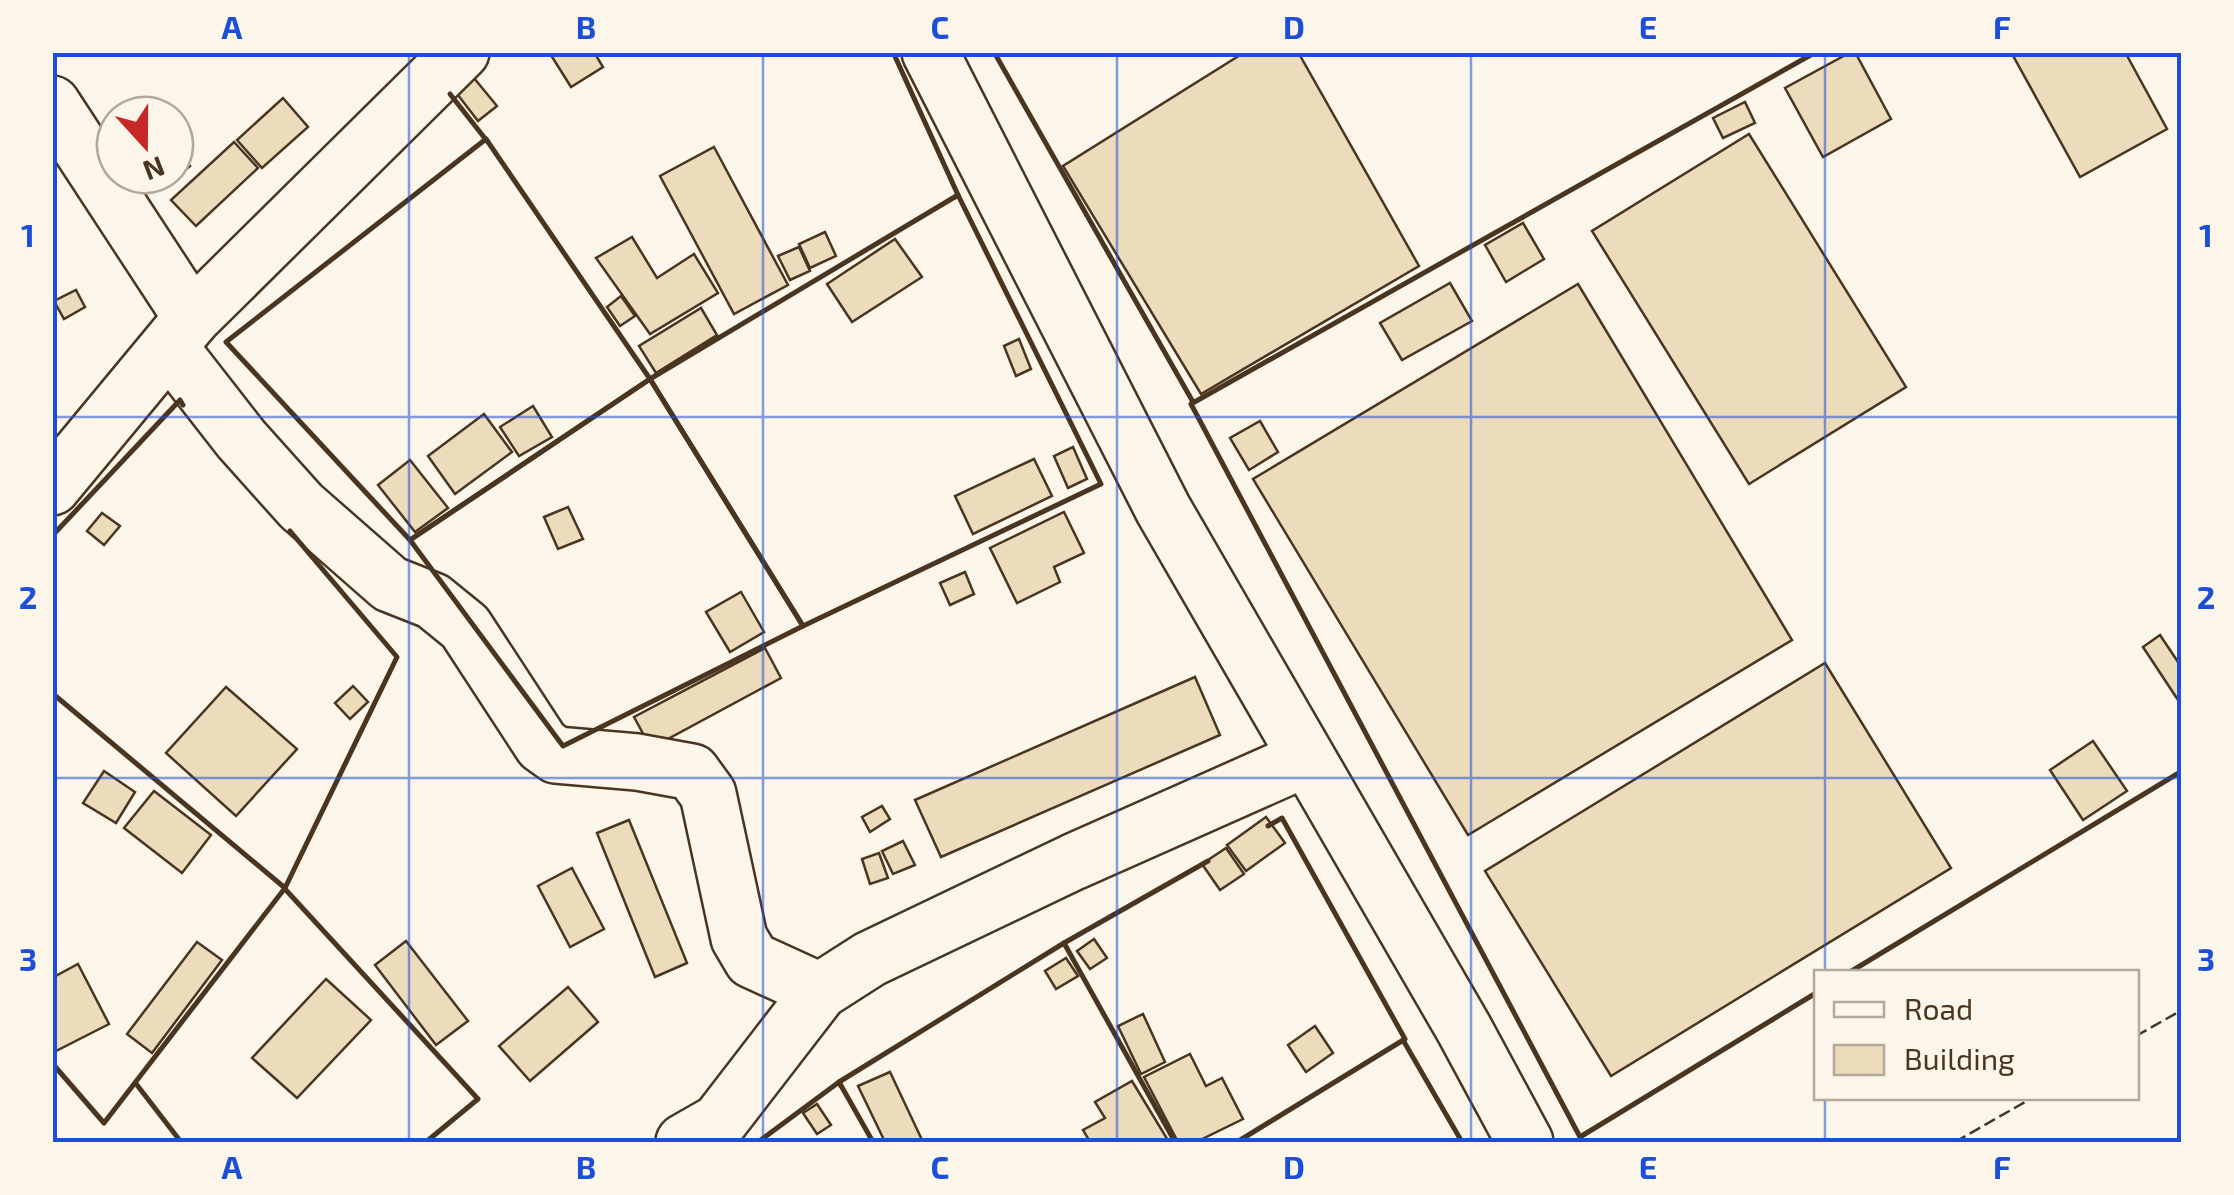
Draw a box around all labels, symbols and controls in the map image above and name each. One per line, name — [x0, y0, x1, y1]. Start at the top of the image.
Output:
text: A — [222, 7, 243, 45]
text: B — [576, 7, 596, 45]
text: C — [931, 7, 949, 45]
text: D — [1283, 7, 1305, 45]
text: E — [1639, 7, 1657, 45]
text: F — [1993, 7, 2011, 45]
north arrow — [95, 95, 195, 195]
text: N — [139, 150, 170, 189]
text: 1 — [21, 215, 35, 253]
text: 1 — [2199, 215, 2213, 253]
text: 2 — [19, 577, 37, 615]
text: 2 — [2197, 577, 2215, 615]
text: 3 — [19, 939, 37, 977]
text: 3 — [2197, 939, 2215, 977]
legend — [1814, 970, 2139, 1100]
text: Road — [1904, 990, 1973, 1026]
text: Building — [1904, 1040, 2015, 1076]
text: A — [222, 1147, 243, 1185]
text: B — [576, 1147, 596, 1185]
text: C — [931, 1147, 949, 1185]
text: D — [1283, 1147, 1305, 1185]
text: E — [1639, 1147, 1657, 1185]
text: F — [1993, 1147, 2011, 1185]

